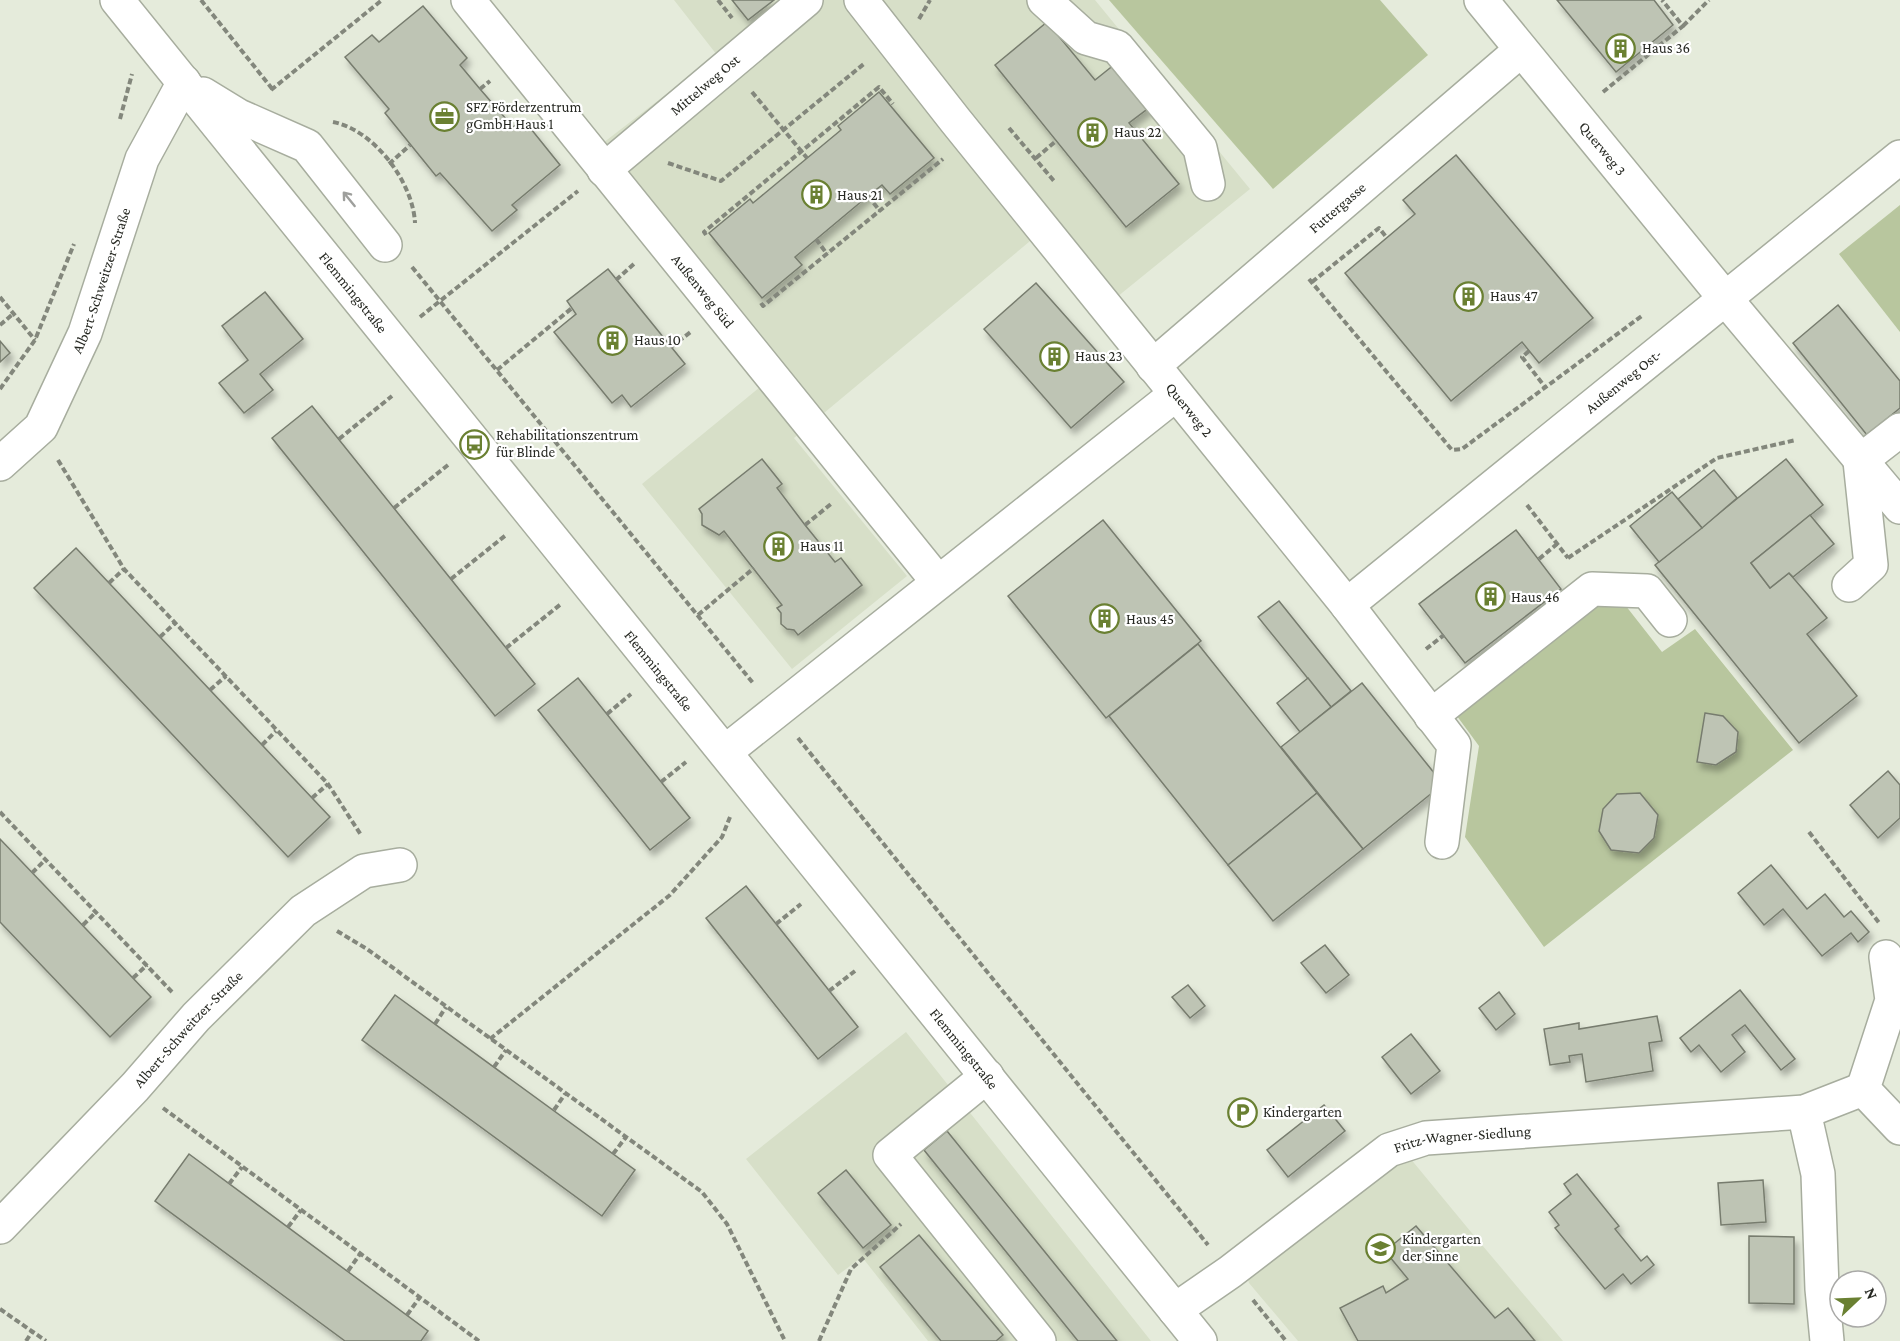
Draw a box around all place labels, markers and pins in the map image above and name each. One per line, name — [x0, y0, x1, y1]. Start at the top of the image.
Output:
building icon: Haus 36 — [1605, 32, 1637, 64]
place label: Haus 36 — [1642, 40, 1690, 56]
place label: SFZ Förderzentrum gGmbH Haus 1 — [466, 99, 582, 133]
office icon: SFZ Förderzentrum gGmbH Haus 1 — [429, 100, 461, 132]
building icon: Haus 22 — [1077, 116, 1109, 148]
place label: Haus 22 — [1114, 124, 1162, 140]
building icon: Haus 21 — [800, 179, 832, 211]
place label: Haus 21 — [837, 187, 883, 203]
building icon: Haus 47 — [1453, 280, 1485, 312]
place label: Haus 47 — [1490, 288, 1538, 304]
building icon: Haus 10 — [597, 324, 629, 356]
place label: Haus 10 — [634, 332, 681, 348]
building icon: Haus 23 — [1038, 340, 1070, 372]
place label: Haus 23 — [1075, 348, 1123, 364]
place label: Rehabilitationszentrum für Blinde — [496, 427, 639, 460]
bus stop icon: Rehabilitationszentrum für Blinde — [459, 428, 491, 460]
building icon: Haus 11 — [763, 530, 795, 562]
place label: Haus 11 — [800, 538, 843, 554]
building icon: Haus 46 — [1474, 581, 1506, 613]
place label: Haus 46 — [1511, 589, 1560, 605]
building icon: Haus 45 — [1089, 603, 1121, 635]
place label: Haus 45 — [1126, 611, 1174, 627]
parking icon: Kindergarten — [1226, 1096, 1258, 1128]
place label: Kindergarten — [1263, 1104, 1342, 1121]
place label: Kindergarten der Sinne — [1402, 1231, 1481, 1264]
school or university icon: Kindergarten der Sinne — [1365, 1232, 1397, 1264]

